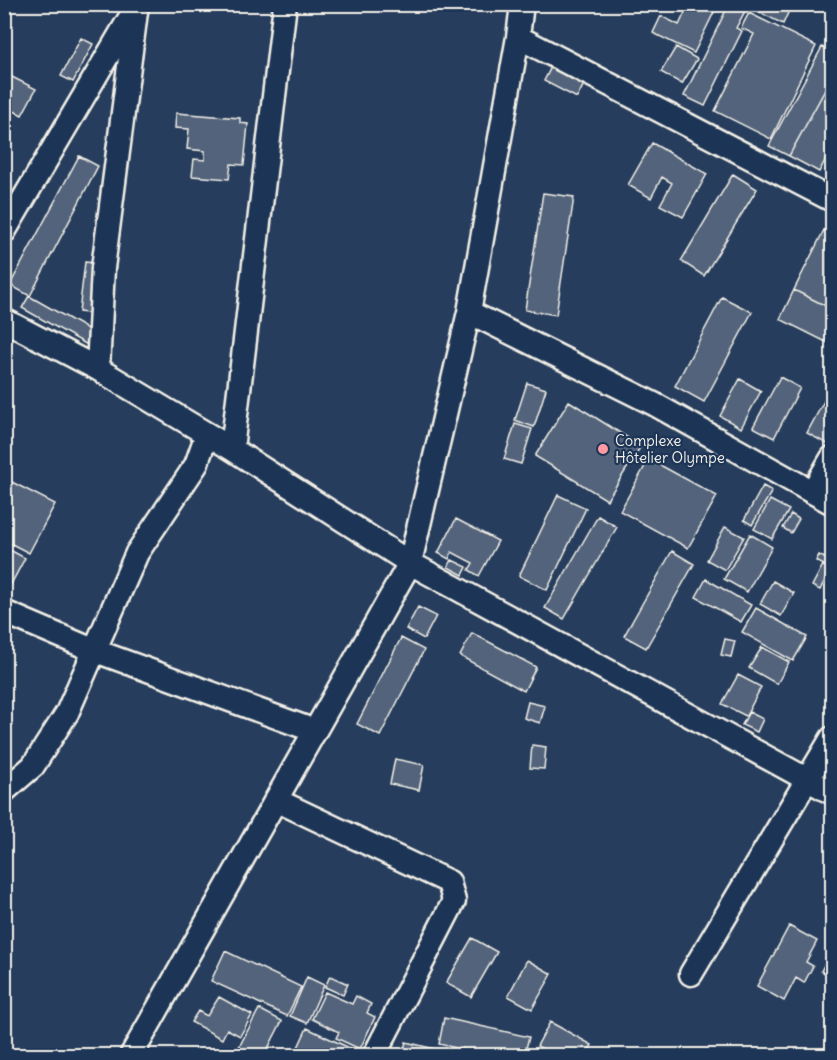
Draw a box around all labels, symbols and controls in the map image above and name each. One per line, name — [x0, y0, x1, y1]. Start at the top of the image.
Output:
place label: Complexe Hôtelier Olympe — [615, 431, 725, 467]
marker: Complexe Hôtelier Olympe — [596, 442, 610, 456]

